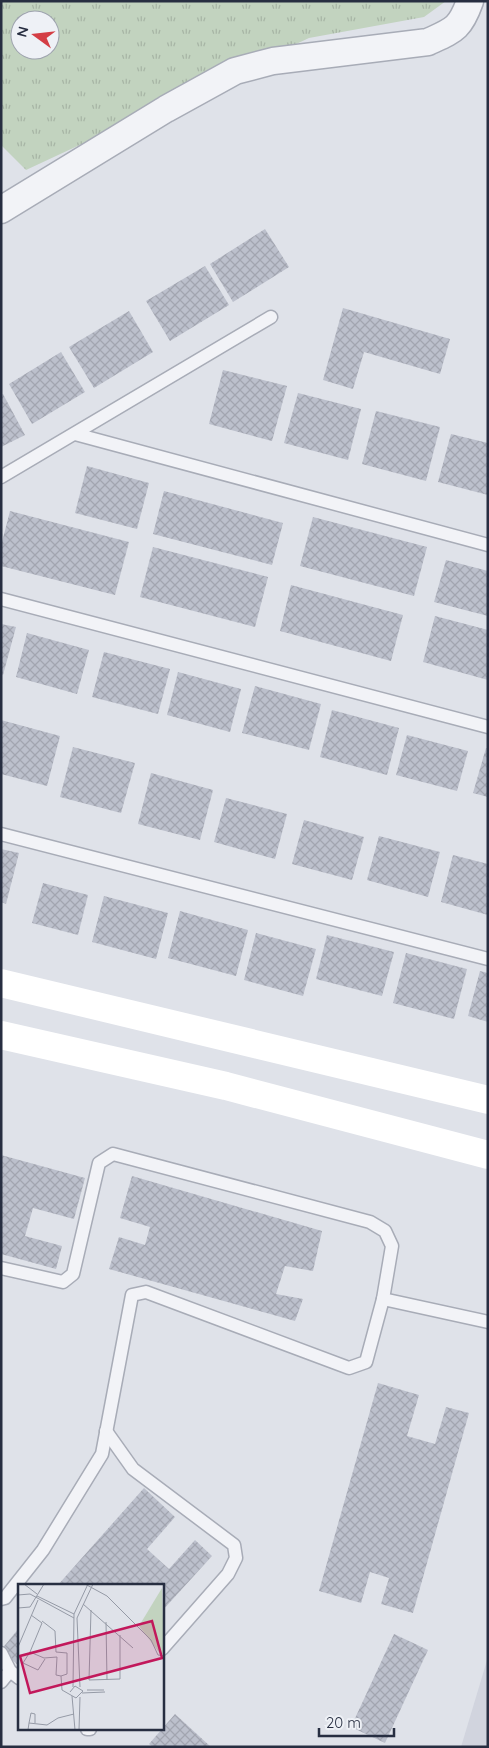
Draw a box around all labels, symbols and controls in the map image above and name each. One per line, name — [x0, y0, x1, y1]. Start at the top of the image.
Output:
north arrow — [10, 10, 60, 60]
text: N — [12, 24, 32, 39]
inset map — [18, 1584, 164, 1730]
scale bar — [319, 1706, 394, 1738]
text: 20 m — [326, 1713, 361, 1732]

